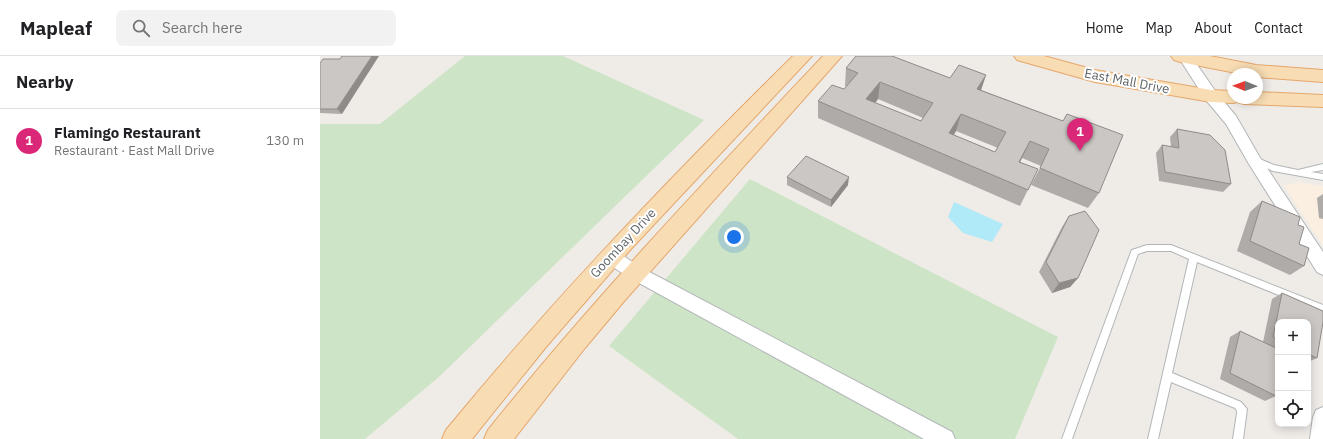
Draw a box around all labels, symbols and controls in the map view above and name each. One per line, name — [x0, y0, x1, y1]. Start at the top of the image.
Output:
search box — [116, 10, 396, 46]
text: Mapleaf — [20, 16, 92, 40]
icon: search — [130, 17, 152, 39]
text: Search here — [162, 18, 242, 37]
text: Home — [1086, 19, 1123, 37]
text: Map — [1145, 19, 1172, 37]
text: About — [1194, 19, 1232, 37]
text: Contact — [1254, 19, 1303, 37]
street label: East Mall Drive — [1083, 64, 1171, 98]
north arrow — [1227, 68, 1263, 104]
text: Nearby — [16, 71, 74, 93]
pin: 1 — [1067, 118, 1093, 151]
text: Flamingo Restaurant — [54, 123, 201, 142]
text: 1 — [25, 132, 33, 149]
text: 130 m — [266, 132, 304, 149]
text: Restaurant · East Mall Drive — [54, 142, 215, 159]
street label: Goombay Drive — [586, 205, 660, 281]
your location — [724, 227, 744, 247]
map controls — [1275, 319, 1311, 427]
button: + — [1275, 319, 1311, 355]
button: − — [1275, 355, 1311, 391]
button: locate — [1275, 391, 1311, 427]

